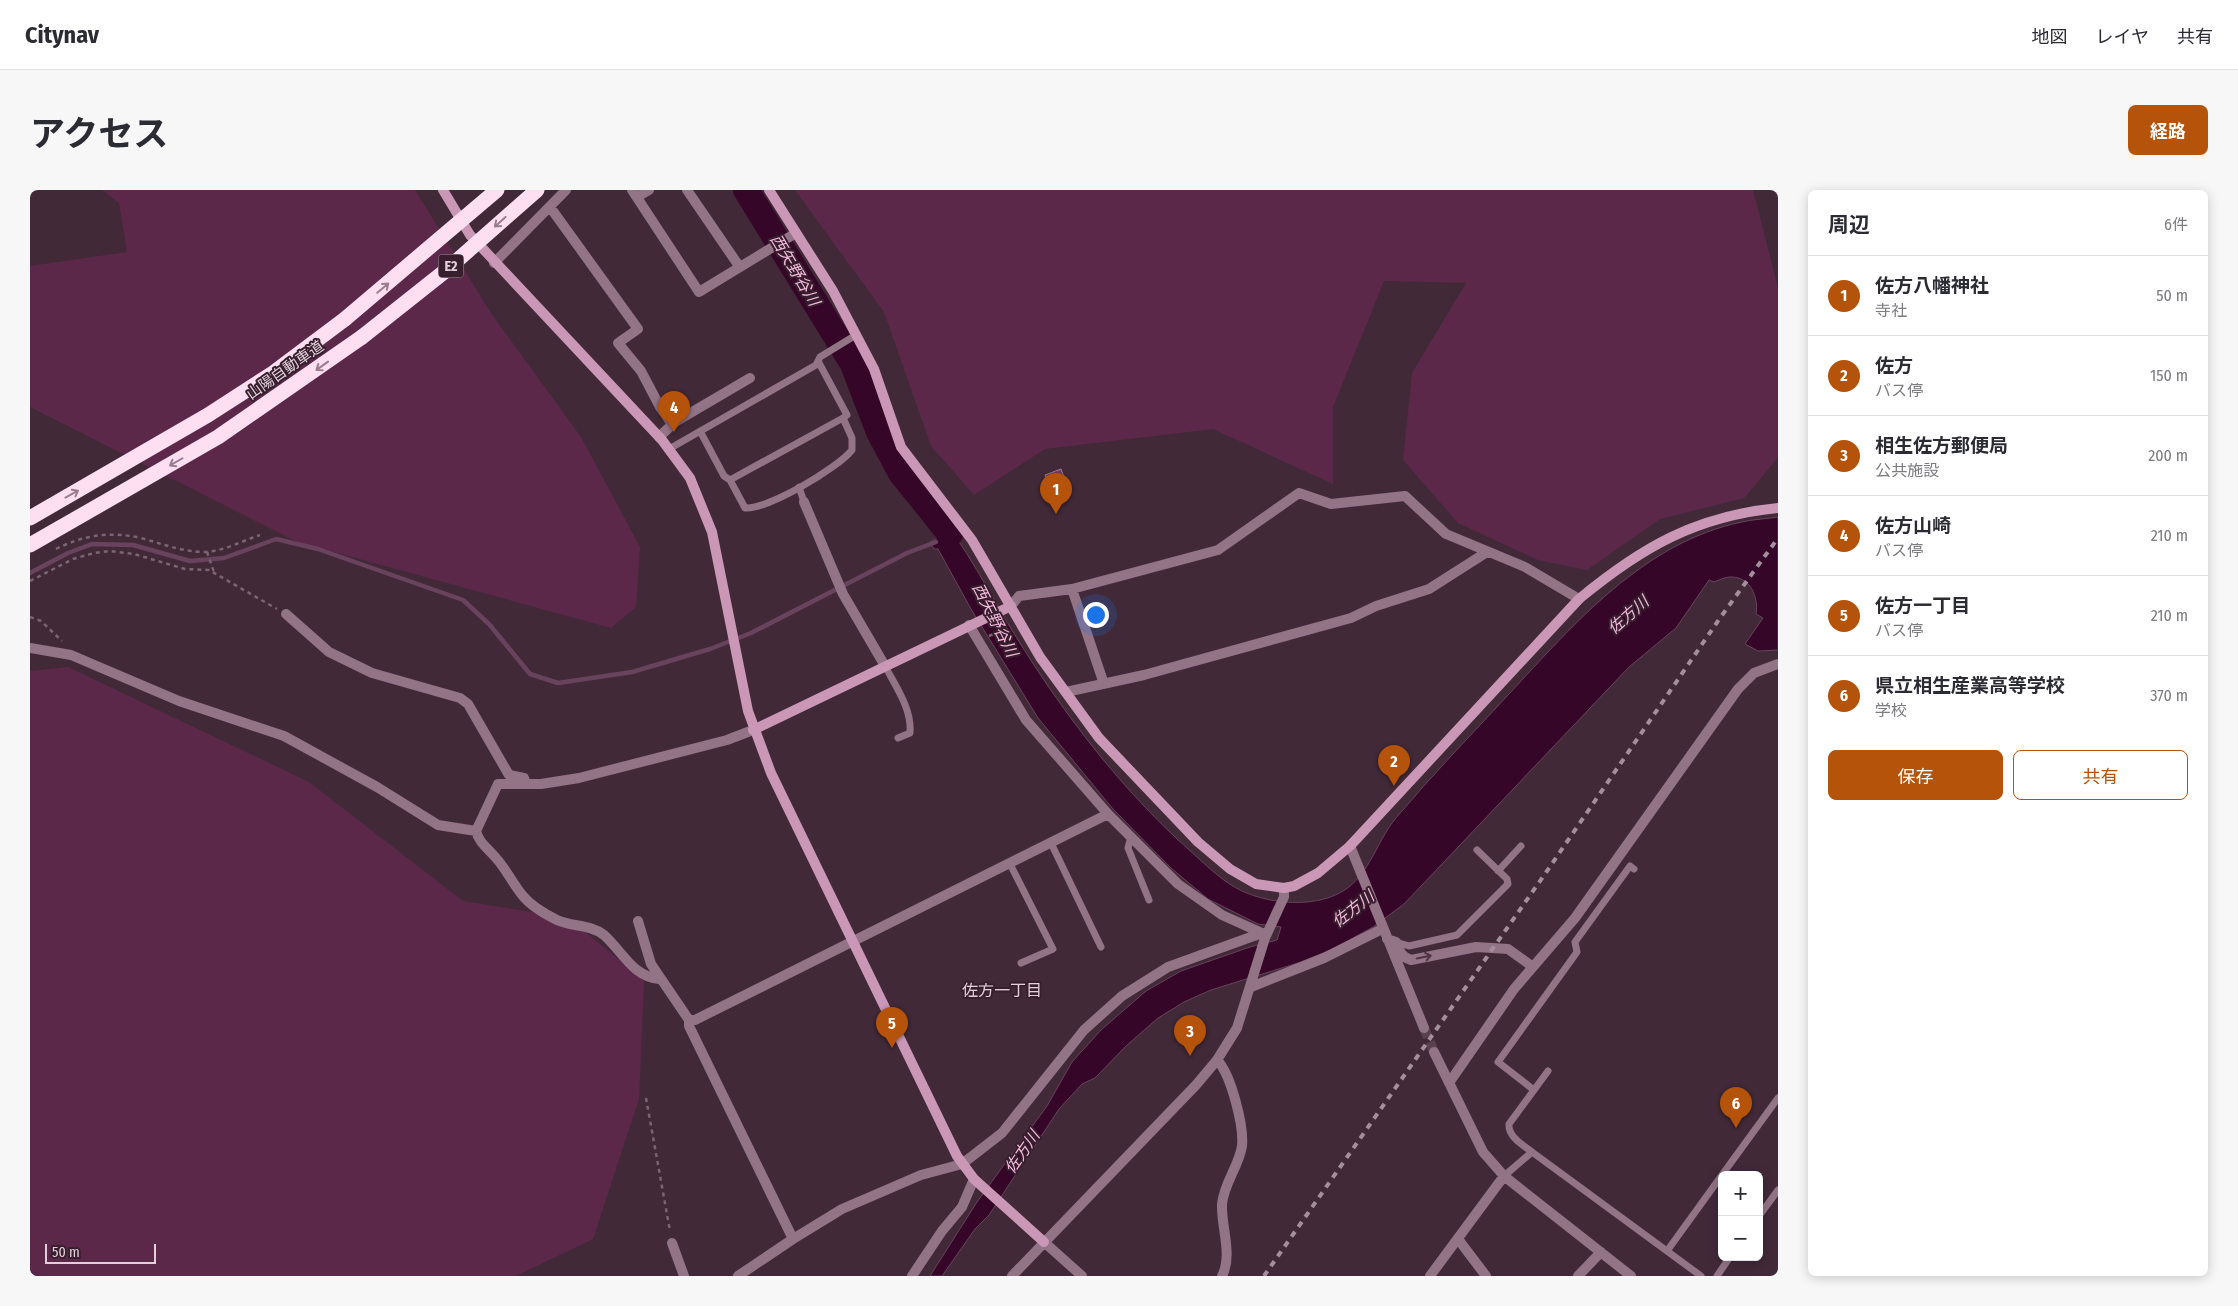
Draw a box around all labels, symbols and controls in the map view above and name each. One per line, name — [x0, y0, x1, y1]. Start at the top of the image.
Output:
text: Citynav — [25, 21, 99, 49]
text: 地図 — [2032, 26, 2068, 48]
text: レイヤ — [2096, 26, 2149, 48]
text: 共有 — [2177, 26, 2213, 48]
button: 経路 — [2128, 105, 2208, 155]
text: アクセス — [30, 113, 168, 155]
text: 周辺 — [1828, 212, 1870, 238]
text: 6件 — [2164, 215, 2188, 234]
one-way arrow — [494, 217, 507, 228]
water label: 西矢野谷川 — [766, 231, 825, 311]
road number: E2 — [438, 254, 464, 278]
text: 佐方八幡神社 — [1875, 274, 1989, 297]
one-way arrow — [376, 283, 389, 294]
text: 1 — [1841, 286, 1847, 305]
text: 50 m — [2156, 286, 2188, 305]
text: 寺社 — [1875, 301, 1907, 320]
street label: 山陽自動車道 — [243, 337, 327, 403]
text: 佐方 — [1875, 354, 1913, 377]
one-way arrow — [315, 361, 329, 371]
text: 2 — [1840, 366, 1848, 385]
text: 150 m — [2150, 366, 2188, 385]
text: バス停 — [1875, 381, 1923, 400]
pin: 4 — [658, 391, 690, 432]
text: 相生佐方郵便局 — [1875, 434, 2008, 457]
text: 3 — [1840, 446, 1848, 465]
text: 200 m — [2148, 446, 2188, 465]
one-way arrow — [168, 457, 183, 467]
text: 公共施設 — [1875, 461, 1939, 480]
pin: 1 — [1040, 473, 1072, 514]
one-way arrow — [65, 488, 79, 498]
text: 佐方山崎 — [1875, 514, 1951, 537]
text: 4 — [1840, 526, 1848, 545]
text: 210 m — [2151, 526, 2188, 545]
text: バス停 — [1875, 541, 1923, 560]
water label: 西矢野谷川 — [968, 580, 1023, 662]
water label: 佐方川 — [1604, 591, 1654, 638]
text: 佐方一丁目 — [1875, 594, 1970, 617]
your location — [1083, 602, 1109, 628]
text: 5 — [1840, 606, 1848, 625]
text: 210 m — [2151, 606, 2188, 625]
text: バス停 — [1875, 621, 1923, 640]
text: 県立相生産業高等学校 — [1875, 674, 2065, 697]
text: 6 — [1840, 686, 1848, 705]
text: 370 m — [2150, 686, 2188, 705]
text: 学校 — [1875, 701, 1907, 720]
pin: 2 — [1378, 745, 1410, 786]
button: 保存 — [1828, 750, 2003, 800]
button: 共有 — [2013, 750, 2188, 800]
water label: 佐方川 — [1328, 886, 1379, 931]
one-way arrow — [1416, 952, 1432, 961]
district label: 佐方一丁目 — [962, 981, 1042, 1000]
pin: 5 — [876, 1007, 908, 1048]
pin: 3 — [1174, 1015, 1206, 1056]
pin: 6 — [1720, 1087, 1752, 1128]
water label: 佐方川 — [1000, 1125, 1045, 1177]
map controls — [1718, 1171, 1763, 1261]
button: + — [1718, 1171, 1763, 1216]
button: − — [1718, 1216, 1763, 1261]
scale bar — [45, 1241, 156, 1264]
text: 50 m — [52, 1244, 80, 1261]

